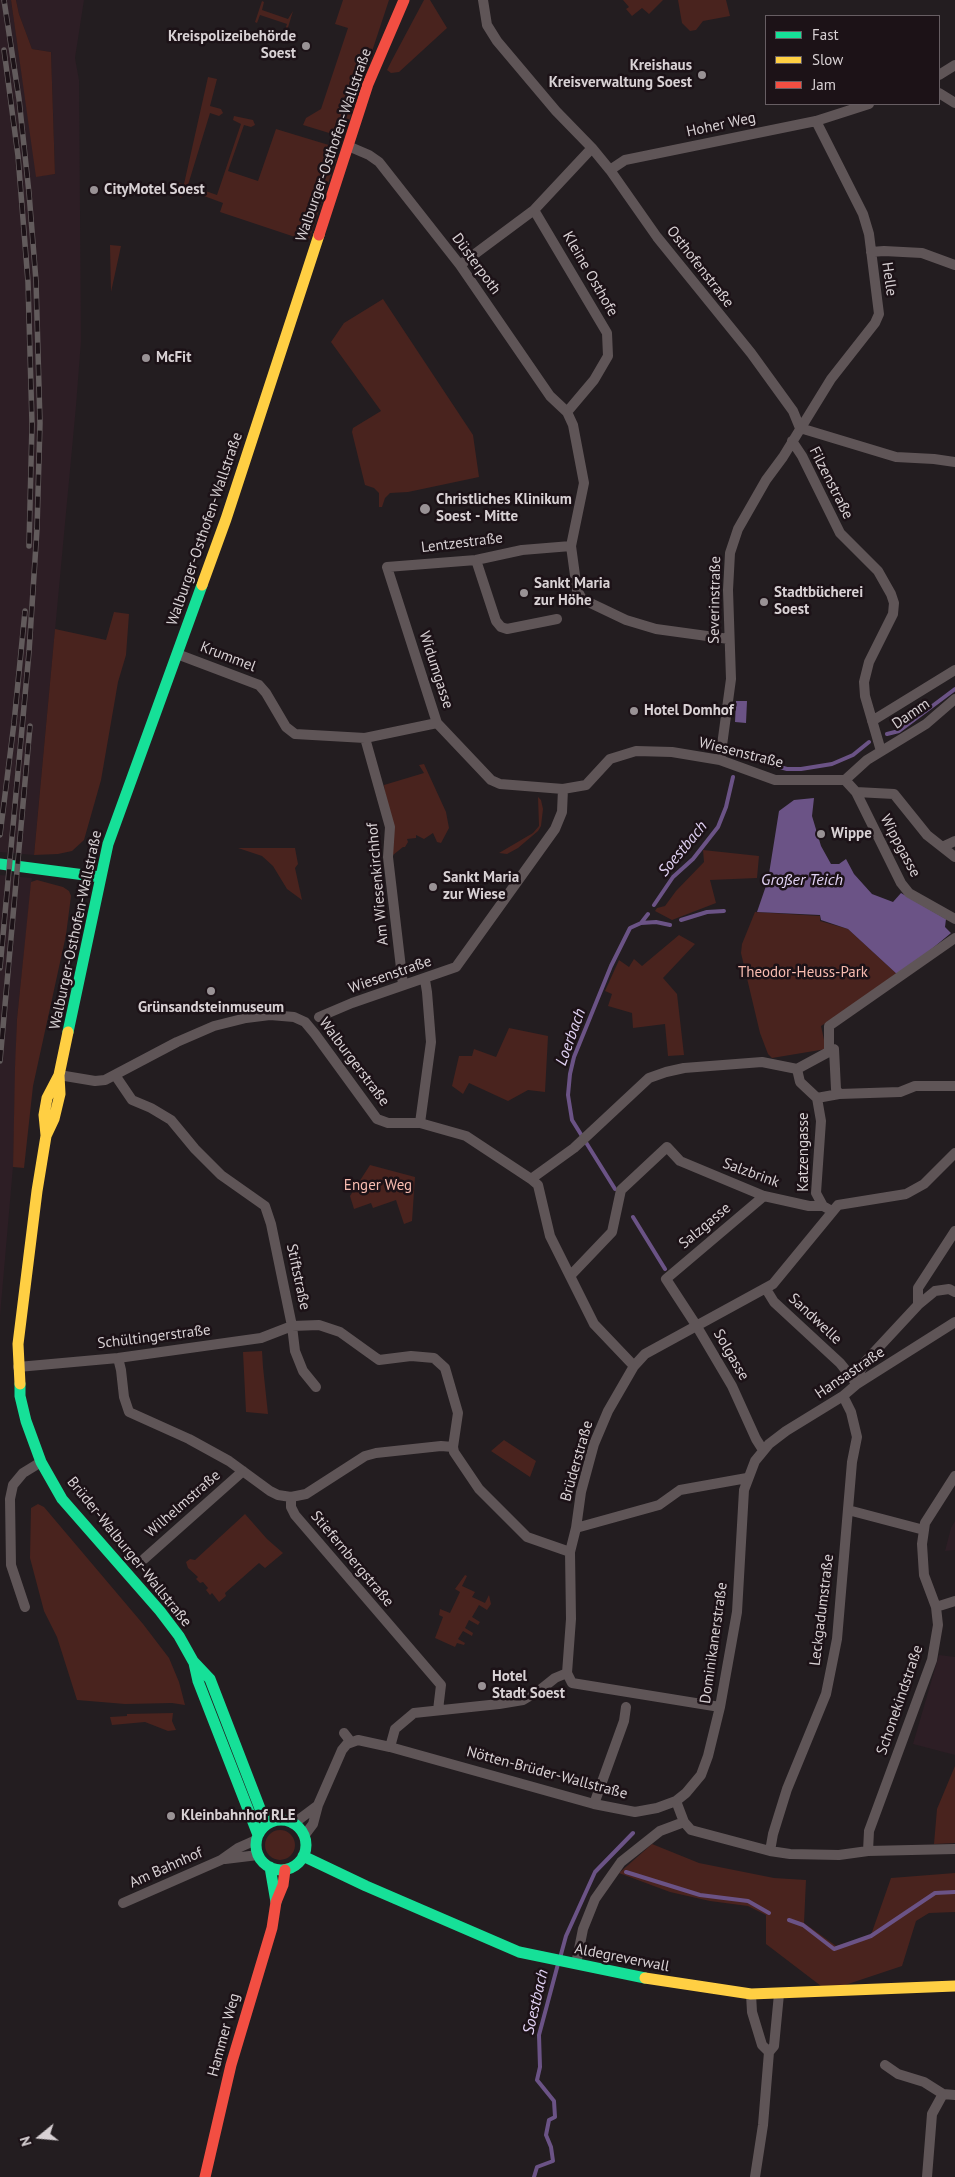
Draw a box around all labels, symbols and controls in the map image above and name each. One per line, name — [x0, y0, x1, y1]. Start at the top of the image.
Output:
legend — [765, 15, 940, 105]
text: Fast — [812, 25, 839, 44]
place label: Kreispolizeibehörde Soest — [168, 28, 296, 63]
marker: Kreispolizeibehörde Soest — [300, 40, 312, 52]
street label: Walburger-Osthofen-Wallstraße — [292, 46, 376, 244]
text: Slow — [812, 50, 843, 69]
place label: Kreishaus Kreisverwaltung Soest — [549, 57, 692, 92]
marker: Kreishaus Kreisverwaltung Soest — [696, 69, 708, 81]
text: Jam — [812, 75, 836, 94]
street label: Hoher Weg — [685, 109, 757, 141]
place label: CityMotel Soest — [104, 181, 205, 199]
marker: CityMotel Soest — [88, 184, 100, 196]
street label: Osthofenstraße — [663, 223, 737, 311]
street label: Kleine Osthofe — [558, 228, 622, 320]
street label: Düsterpoth — [448, 230, 504, 298]
street label: Helle — [878, 261, 900, 297]
place label: McFit — [156, 349, 191, 367]
marker: McFit — [140, 352, 152, 364]
street label: Walburger-Osthofen-Wallstraße — [163, 430, 247, 628]
street label: Filzenstraße — [805, 444, 857, 522]
place label: Christliches Klinikum Soest - Mitte — [436, 491, 572, 526]
marker: Christliches Klinikum Soest - Mitte — [418, 502, 432, 516]
street label: Lentzestraße — [420, 529, 504, 557]
street label: Severinstraße — [705, 556, 725, 644]
place label: Sankt Maria zur Höhe — [534, 575, 610, 610]
place label: Stadtbücherei Soest — [774, 584, 863, 619]
marker: Sankt Maria zur Höhe — [518, 587, 530, 599]
marker: Stadtbücherei Soest — [758, 596, 770, 608]
street label: Widumgasse — [415, 629, 457, 711]
street label: Krummel — [198, 638, 258, 676]
street label: Damm — [889, 695, 933, 733]
place label: Hotel Domhof — [644, 702, 734, 720]
marker: Hotel Domhof — [628, 705, 640, 717]
street label: Wiesenstraße — [697, 734, 785, 772]
street label: Wippgasse — [876, 812, 924, 880]
water label: Soestbach — [654, 817, 712, 881]
street label: Am Wiesenkirchhof — [364, 822, 392, 946]
place label: Wippe — [831, 825, 872, 843]
marker: Wippe — [815, 828, 827, 840]
street label: Walburger-Osthofen-Wallstraße — [46, 829, 106, 1031]
place label: Sankt Maria zur Wiese — [443, 869, 519, 904]
water label: Großer Teich — [761, 870, 843, 890]
marker: Sankt Maria zur Wiese — [427, 881, 439, 893]
street label: Wiesenstraße — [346, 952, 434, 998]
park label: Theodor-Heuss-Park — [738, 964, 868, 982]
marker: Grünsandsteinmuseum — [205, 985, 217, 997]
place label: Grünsandsteinmuseum — [138, 999, 284, 1017]
water label: Loerbach — [552, 1006, 590, 1068]
street label: Walburgerstraße — [315, 1014, 393, 1110]
street label: Katzengasse — [795, 1112, 813, 1192]
street label: Salzbrink — [720, 1154, 782, 1192]
park label: Enger Weg — [344, 1177, 412, 1195]
street label: Salzgasse — [675, 1199, 735, 1253]
street label: Stiftstraße — [282, 1242, 314, 1312]
street label: Sandwelle — [785, 1290, 845, 1348]
street label: Schültingerstraße — [96, 1321, 212, 1353]
street label: Solgasse — [709, 1326, 753, 1384]
street label: Hansastraße — [812, 1343, 888, 1403]
street label: Brüderstraße — [557, 1419, 597, 1503]
street label: Wilhelmstraße — [142, 1466, 224, 1542]
street label: Brüder-Walburger-Wallstraße — [63, 1473, 195, 1631]
street label: Stiefernbergstraße — [307, 1507, 397, 1611]
street label: Leckgadumstraße — [806, 1553, 838, 1667]
street label: Dominikanerstraße — [697, 1581, 731, 1705]
street label: Schonekindstraße — [873, 1643, 927, 1757]
place label: Hotel Stadt Soest — [492, 1668, 565, 1703]
marker: Hotel Stadt Soest — [476, 1680, 488, 1692]
street label: Nötten-Brüder-Wallstraße — [465, 1743, 629, 1803]
place label: Kleinbahnhof RLE — [181, 1807, 296, 1825]
marker: Kleinbahnhof RLE — [165, 1810, 177, 1822]
street label: Am Bahnhof — [127, 1844, 205, 1892]
street label: Aldegreverwall — [573, 1940, 671, 1976]
water label: Soestbach — [519, 1968, 553, 2036]
street label: Hammer Weg — [204, 1991, 244, 2079]
north arrow — [15, 2112, 65, 2162]
text: N — [16, 2134, 36, 2148]

